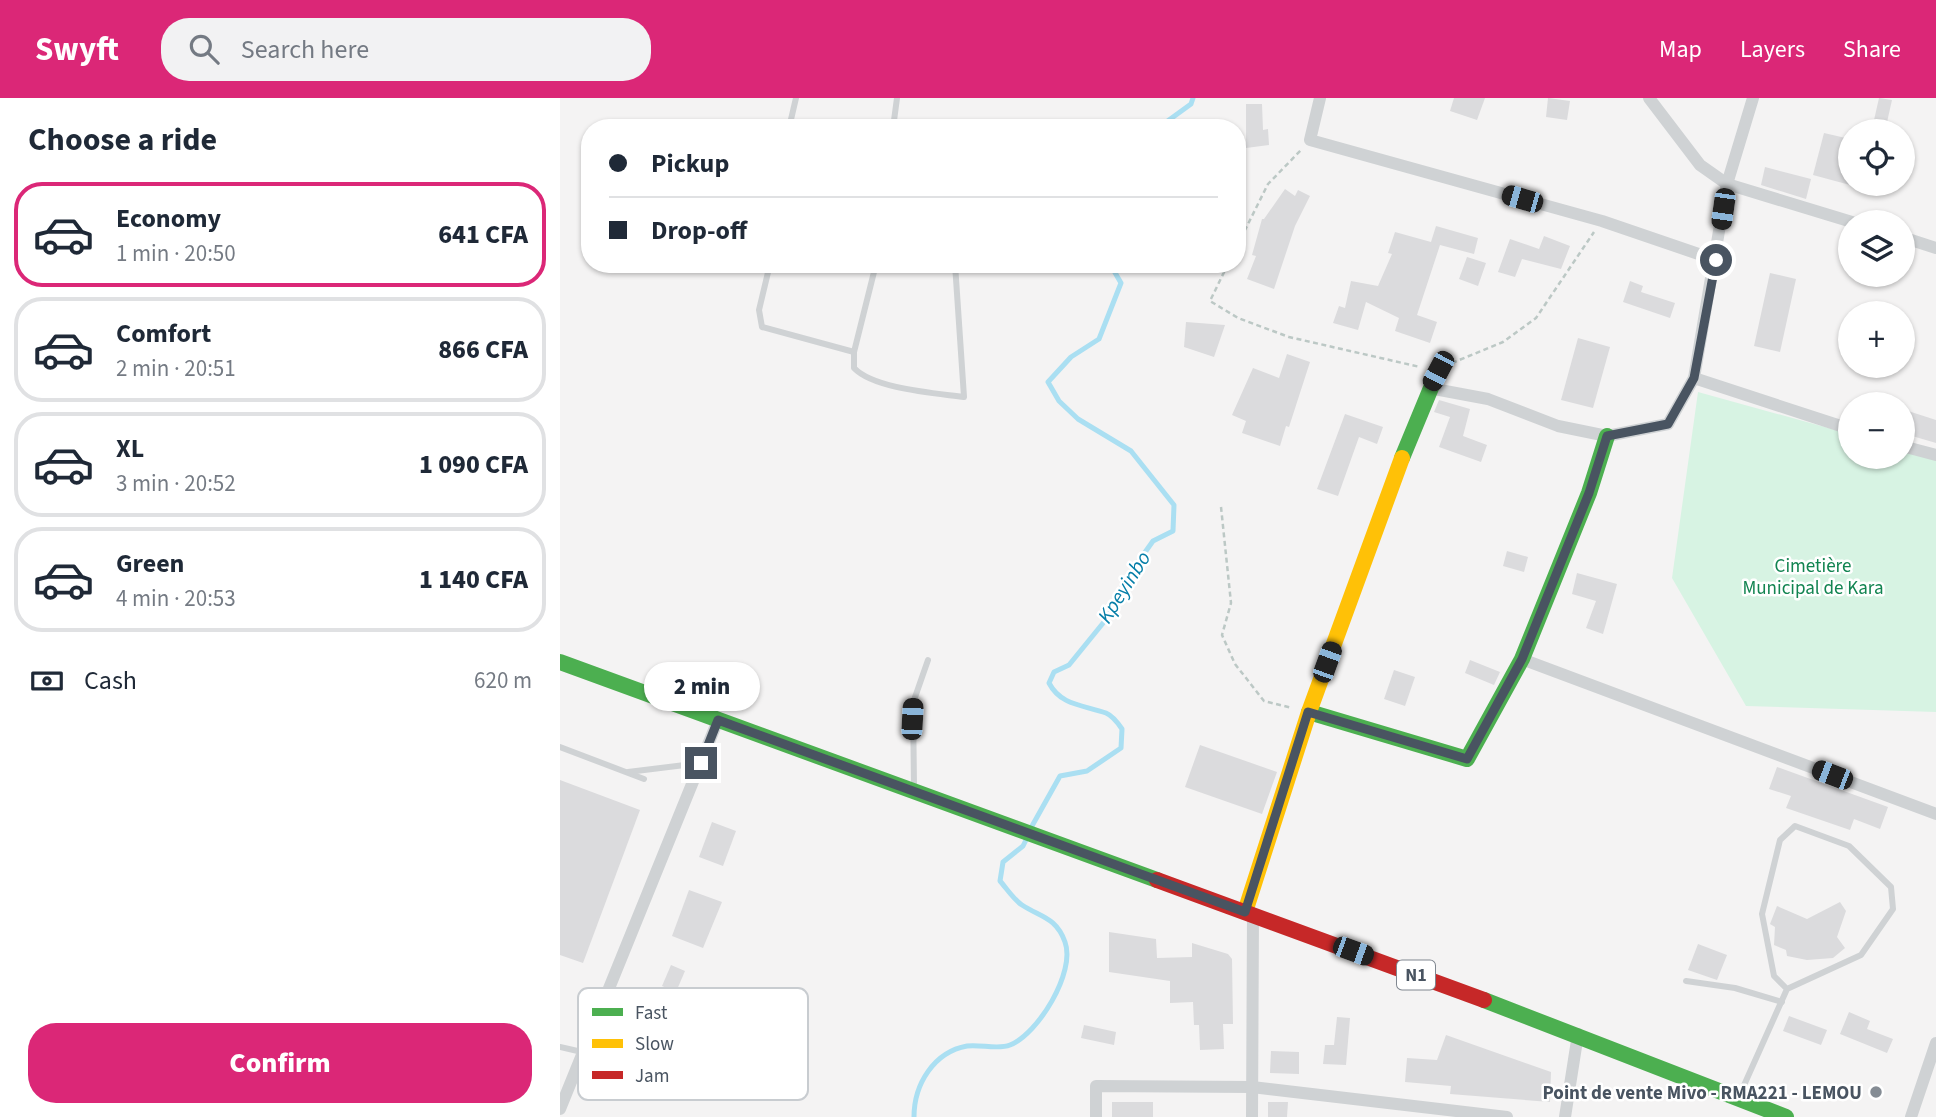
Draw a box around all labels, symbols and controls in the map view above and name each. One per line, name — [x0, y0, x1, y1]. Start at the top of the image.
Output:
search box — [161, 18, 651, 81]
text: Swyft — [35, 26, 119, 73]
icon: search — [185, 30, 223, 68]
text: Search here — [241, 31, 369, 68]
text: Map — [1659, 32, 1702, 67]
text: Layers — [1740, 32, 1805, 67]
text: Share — [1843, 32, 1901, 67]
text: Choose a ride — [28, 117, 217, 163]
map controls — [1838, 119, 1915, 469]
button: locate — [1838, 119, 1915, 196]
text: Pickup — [651, 145, 729, 182]
car — [1499, 183, 1546, 215]
car — [1710, 187, 1737, 231]
text: Economy — [116, 200, 221, 237]
icon: car — [32, 203, 95, 266]
button: layers — [1838, 210, 1915, 287]
text: Drop-off — [651, 212, 747, 249]
text: 641 CFA — [438, 216, 528, 253]
text: 1 min · 20:50 — [116, 237, 236, 270]
route start — [1700, 244, 1732, 276]
button: + — [1838, 301, 1915, 378]
text: Comfort — [116, 315, 211, 352]
icon: car — [32, 318, 95, 381]
text: 866 CFA — [438, 331, 528, 368]
car — [1419, 348, 1458, 394]
text: 2 min · 20:51 — [116, 352, 236, 385]
button: − — [1838, 392, 1915, 469]
text: XL — [116, 430, 144, 467]
icon: car — [32, 433, 95, 496]
text: 1 090 CFA — [419, 446, 528, 483]
text: 3 min · 20:52 — [116, 467, 236, 500]
text: Green — [116, 545, 184, 582]
water label: Kpeyinbo — [1090, 545, 1158, 629]
icon: car — [32, 548, 95, 611]
park label: Cimetière Municipal de Kara — [1742, 553, 1884, 602]
text: 1 140 CFA — [419, 561, 528, 598]
text: 4 min · 20:53 — [116, 582, 236, 615]
car — [1310, 639, 1345, 685]
icon: cash — [28, 662, 66, 700]
text: Cash — [84, 662, 137, 699]
callout: 2 min — [643, 662, 759, 710]
text: 620 m — [474, 664, 532, 697]
text: 2 min — [674, 670, 730, 703]
car — [901, 697, 924, 741]
route end — [685, 747, 717, 779]
car — [1809, 758, 1856, 792]
car — [1330, 934, 1377, 968]
road number: N1 — [1397, 960, 1435, 990]
legend — [578, 988, 808, 1100]
text: Fast — [635, 1000, 668, 1027]
button: Confirm — [28, 1023, 532, 1103]
text: Slow — [635, 1031, 674, 1058]
text: Jam — [635, 1063, 669, 1090]
place label: Point de vente Mivo - RMA221 - LEMOU — [1542, 1080, 1862, 1107]
marker: Point de vente Mivo - RMA221 - LEMOU — [1868, 1084, 1884, 1100]

